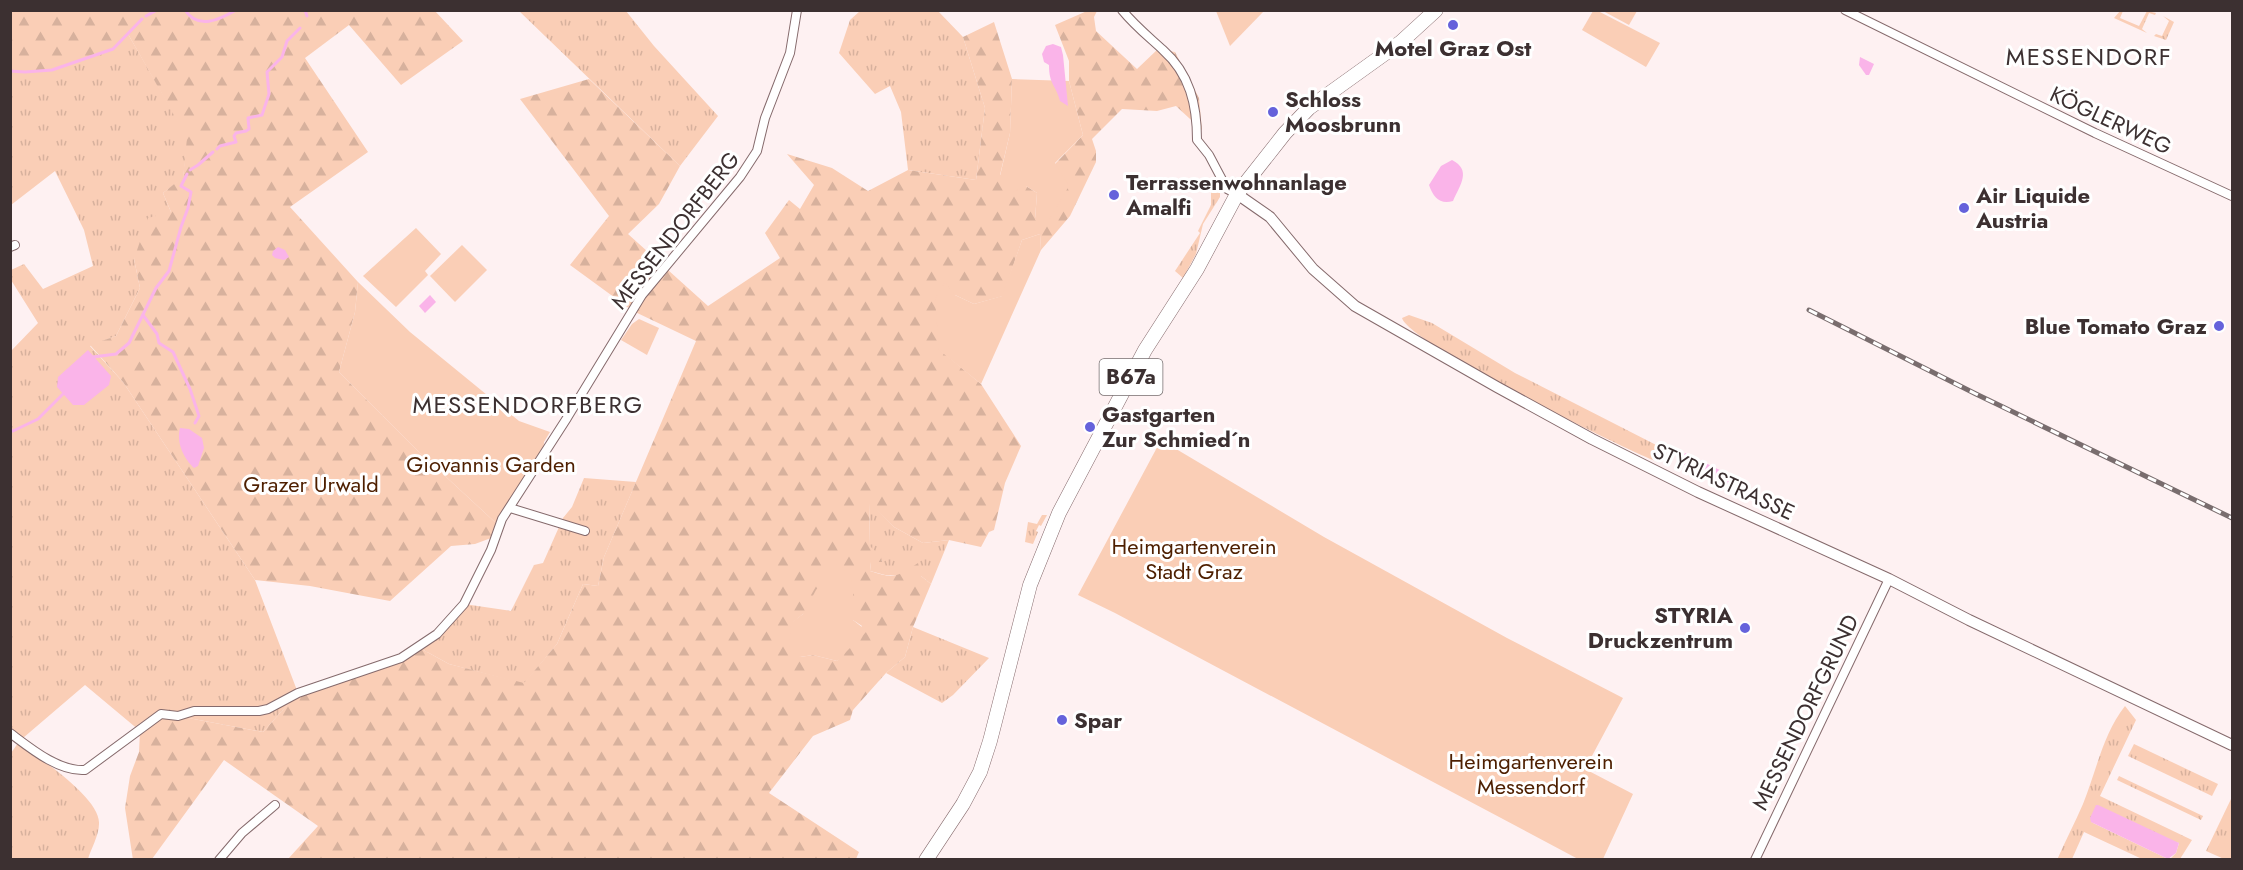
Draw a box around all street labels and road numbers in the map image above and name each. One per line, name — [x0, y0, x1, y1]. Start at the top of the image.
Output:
street label: KÖGLERWEG — [2045, 78, 2177, 162]
street label: MESSENDORFBERG — [603, 144, 747, 316]
road number: B67a — [1100, 359, 1162, 395]
street label: STYRIASTRASSE — [1648, 434, 1800, 528]
street label: MESSENDORFGRUND — [1744, 609, 1866, 815]

